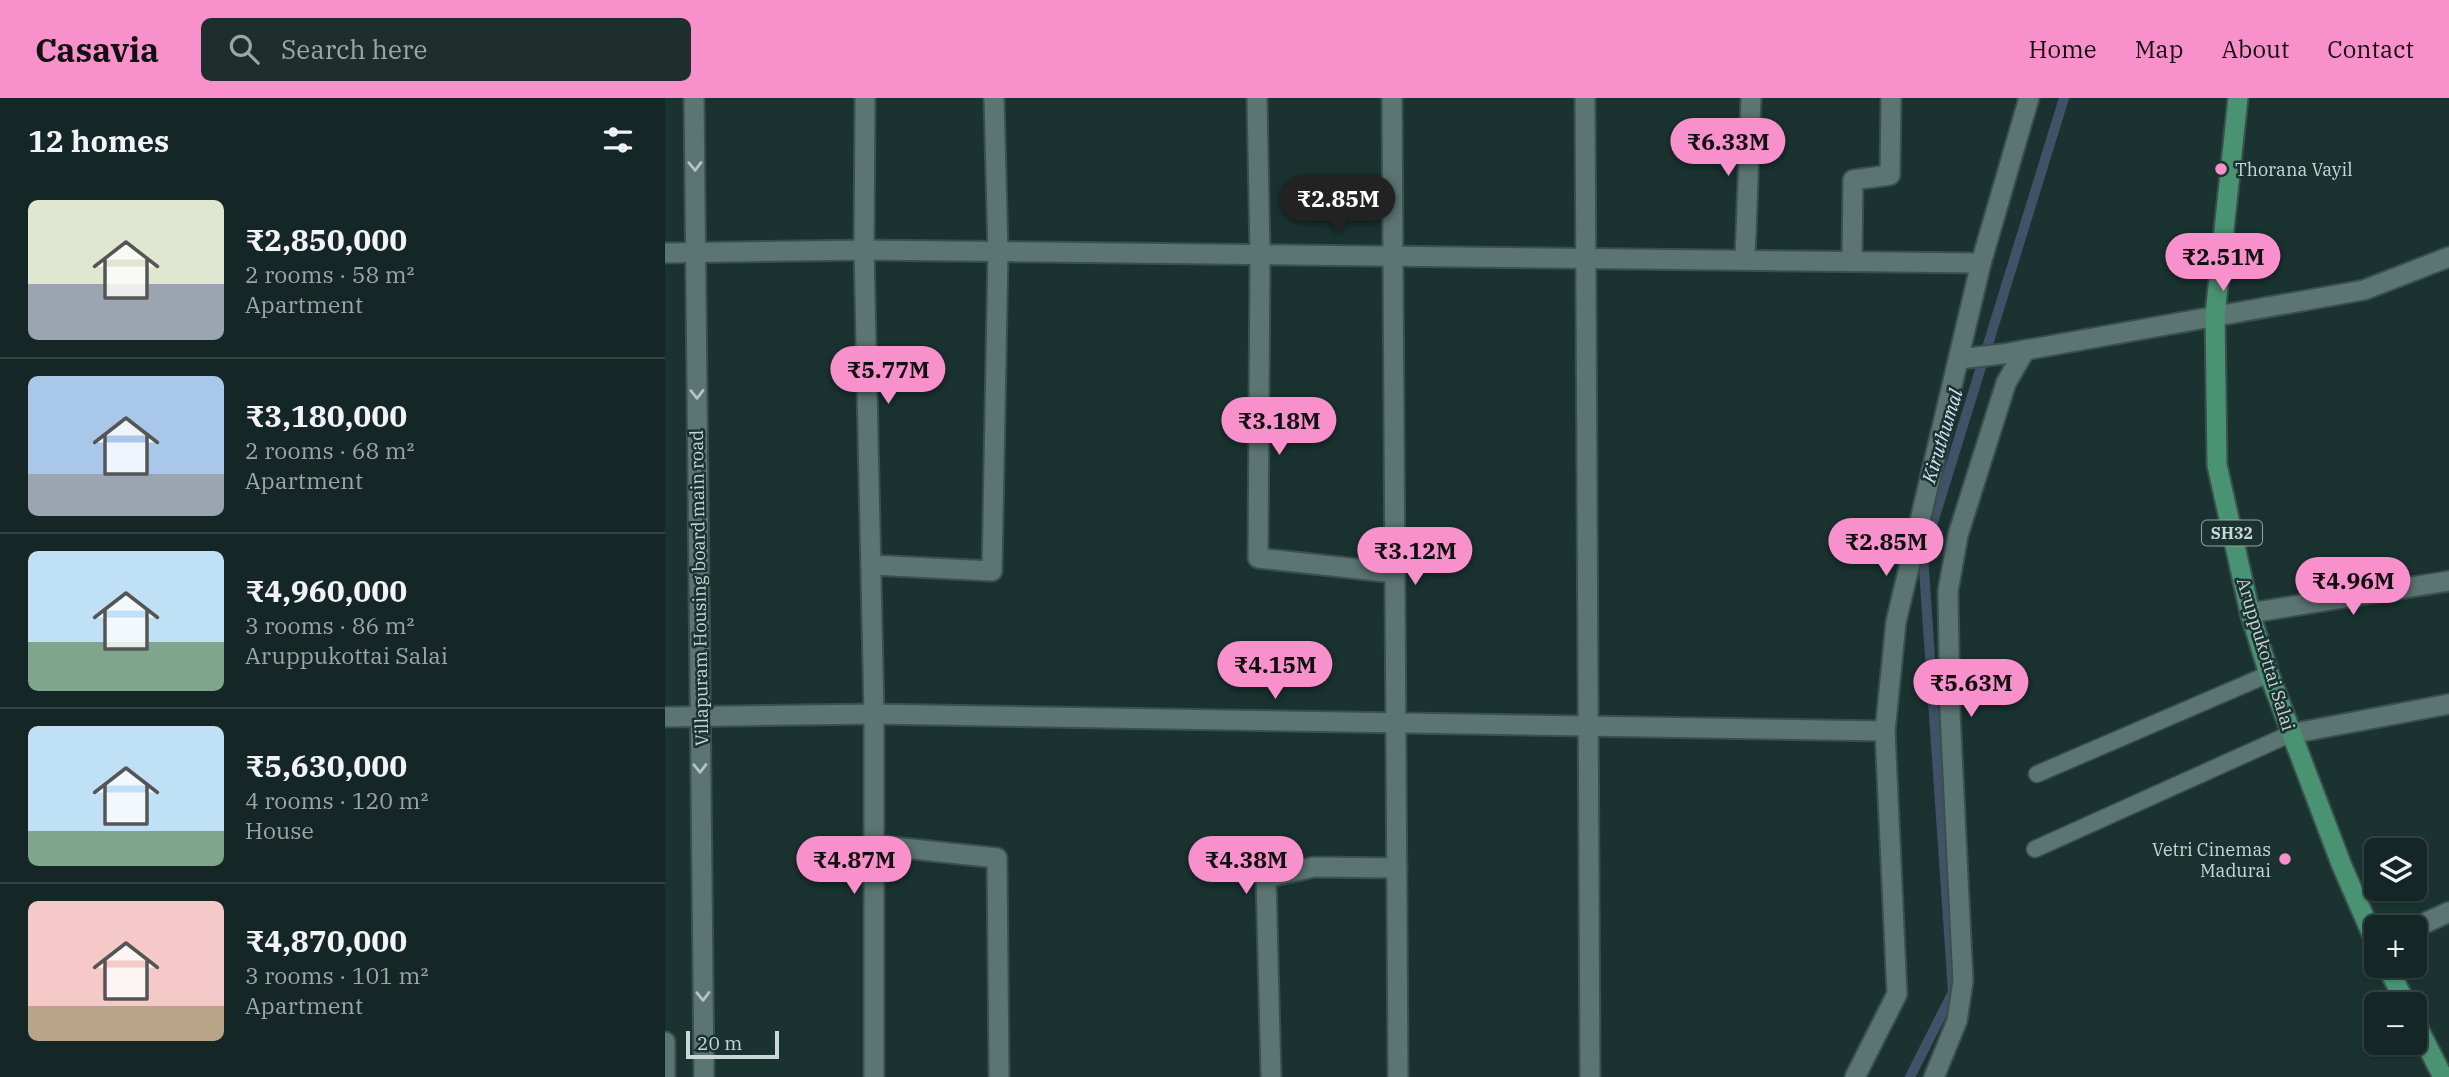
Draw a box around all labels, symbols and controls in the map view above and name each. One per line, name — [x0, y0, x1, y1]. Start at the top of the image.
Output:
search box — [201, 18, 691, 81]
text: Casavia — [35, 28, 159, 71]
icon: search — [225, 30, 263, 68]
text: Search here — [281, 32, 427, 66]
text: Home — [2029, 33, 2097, 65]
text: Map — [2135, 33, 2183, 65]
text: About — [2221, 33, 2289, 65]
text: Contact — [2327, 33, 2414, 65]
pin: ₹6.33M — [1671, 118, 1785, 178]
text: 12 homes — [28, 121, 169, 160]
icon: filters — [599, 121, 637, 159]
text: ₹6.33M — [1686, 126, 1770, 156]
place label: Thorana Vayil — [2235, 158, 2353, 181]
one-way arrow — [687, 161, 703, 172]
marker: Thorana Vayil — [2213, 161, 2229, 177]
pin: ₹2.85M — [1281, 176, 1395, 235]
text: ₹2.85M — [1296, 183, 1380, 213]
text: ₹2,850,000 — [245, 220, 407, 259]
icon: home — [84, 228, 168, 312]
pin: ₹2.51M — [2166, 234, 2280, 293]
text: ₹2.51M — [2181, 241, 2265, 271]
text: 2 rooms · 58 m² — [245, 259, 415, 289]
text: Apartment — [245, 289, 363, 319]
pin: ₹5.77M — [831, 346, 945, 406]
text: ₹5.77M — [846, 354, 930, 384]
water label: Kiruthumal — [1916, 386, 1968, 487]
one-way arrow — [689, 389, 705, 399]
text: ₹3,180,000 — [245, 396, 407, 435]
pin: ₹3.18M — [1222, 398, 1336, 457]
icon: home — [84, 404, 168, 488]
text: ₹3.18M — [1237, 405, 1321, 435]
street label: Villapuram Housing board main road — [685, 430, 713, 746]
text: 2 rooms · 68 m² — [245, 435, 415, 465]
text: Apartment — [245, 465, 363, 495]
pin: ₹2.85M — [1829, 518, 1943, 578]
road number: SH32 — [2202, 520, 2262, 546]
text: ₹2.85M — [1844, 526, 1928, 556]
pin: ₹3.12M — [1358, 528, 1472, 587]
text: ₹3.12M — [1373, 535, 1457, 565]
pin: ₹4.96M — [2296, 558, 2410, 617]
text: ₹4.96M — [2311, 565, 2395, 595]
text: ₹4,960,000 — [245, 571, 407, 610]
street label: Aruppukottai Salai — [2232, 575, 2300, 734]
icon: home — [84, 579, 168, 663]
text: 3 rooms · 86 m² — [245, 610, 415, 640]
text: Aruppukottai Salai — [245, 640, 448, 670]
pin: ₹4.15M — [1218, 642, 1332, 701]
text: ₹4.15M — [1233, 649, 1317, 679]
pin: ₹5.63M — [1914, 660, 2028, 719]
text: ₹5.63M — [1929, 667, 2013, 697]
text: ₹5,630,000 — [245, 746, 407, 785]
icon: home — [84, 754, 168, 838]
one-way arrow — [693, 763, 708, 774]
text: 4 rooms · 120 m² — [245, 785, 428, 815]
text: House — [245, 815, 314, 845]
pin: ₹4.87M — [797, 836, 911, 896]
pin: ₹4.38M — [1189, 836, 1303, 896]
place label: Vetri Cinemas Madurai — [2152, 838, 2271, 882]
map controls — [2364, 838, 2427, 1055]
button: layers — [2364, 838, 2427, 901]
text: ₹4.87M — [812, 844, 896, 874]
text: ₹4.38M — [1204, 844, 1288, 874]
marker: Vetri Cinemas Madurai — [2277, 851, 2293, 867]
button: + — [2364, 915, 2427, 978]
text: ₹4,870,000 — [245, 921, 407, 960]
icon: home — [84, 929, 168, 1013]
text: 3 rooms · 101 m² — [245, 960, 428, 990]
text: Apartment — [245, 990, 363, 1020]
one-way arrow — [695, 991, 711, 1001]
button: − — [2364, 992, 2427, 1055]
scale bar — [686, 1028, 779, 1060]
text: 20 m — [697, 1031, 742, 1055]

